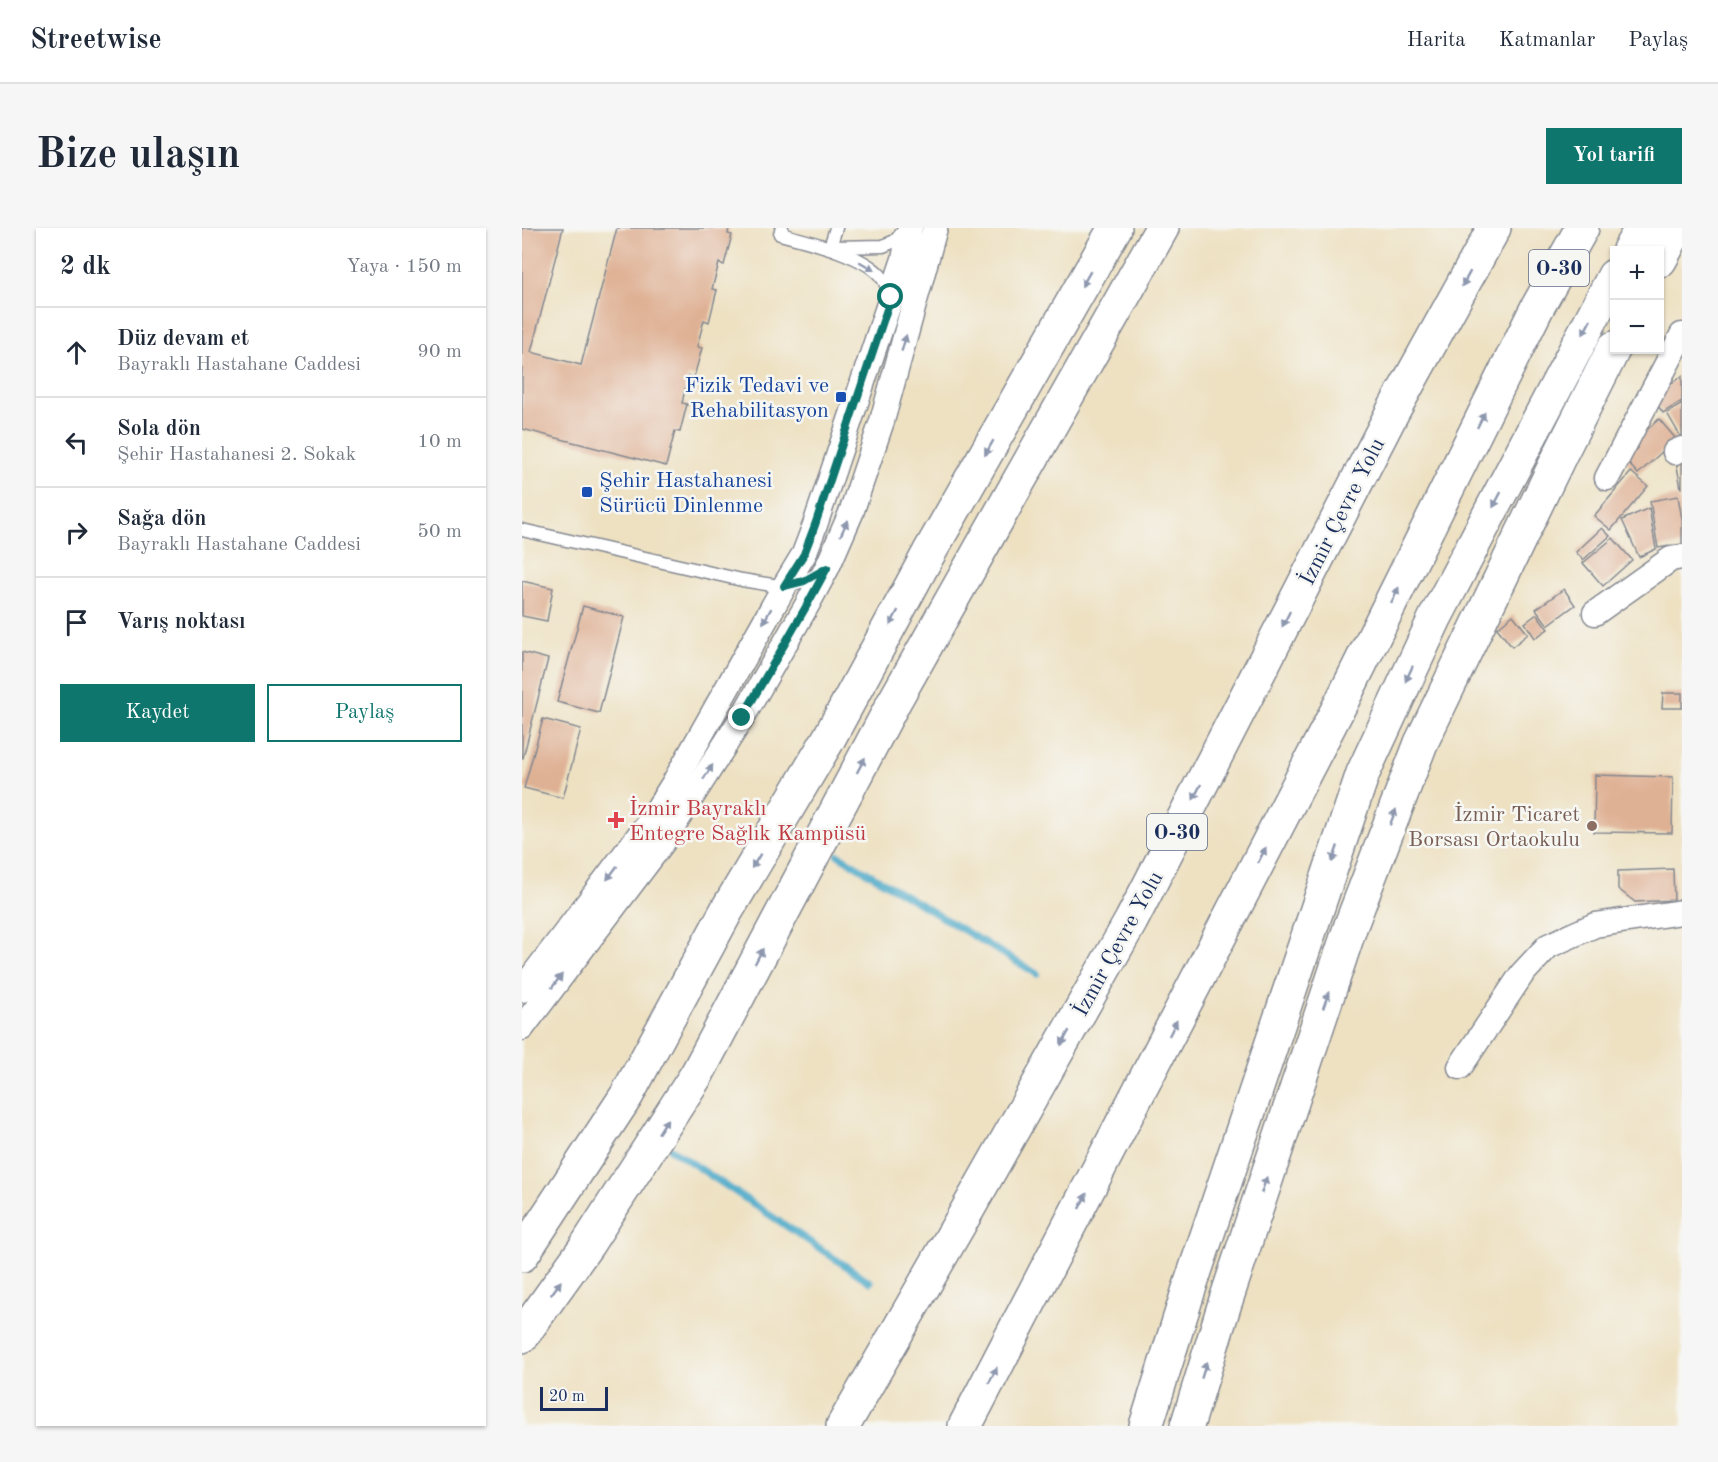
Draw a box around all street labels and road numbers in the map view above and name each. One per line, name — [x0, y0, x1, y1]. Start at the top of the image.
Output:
road number: O-30 — [1529, 250, 1589, 286]
street label: İzmir Çevre Yolu — [1294, 433, 1389, 589]
road number: O-30 — [1147, 814, 1207, 850]
street label: İzmir Çevre Yolu — [1067, 866, 1168, 1020]

